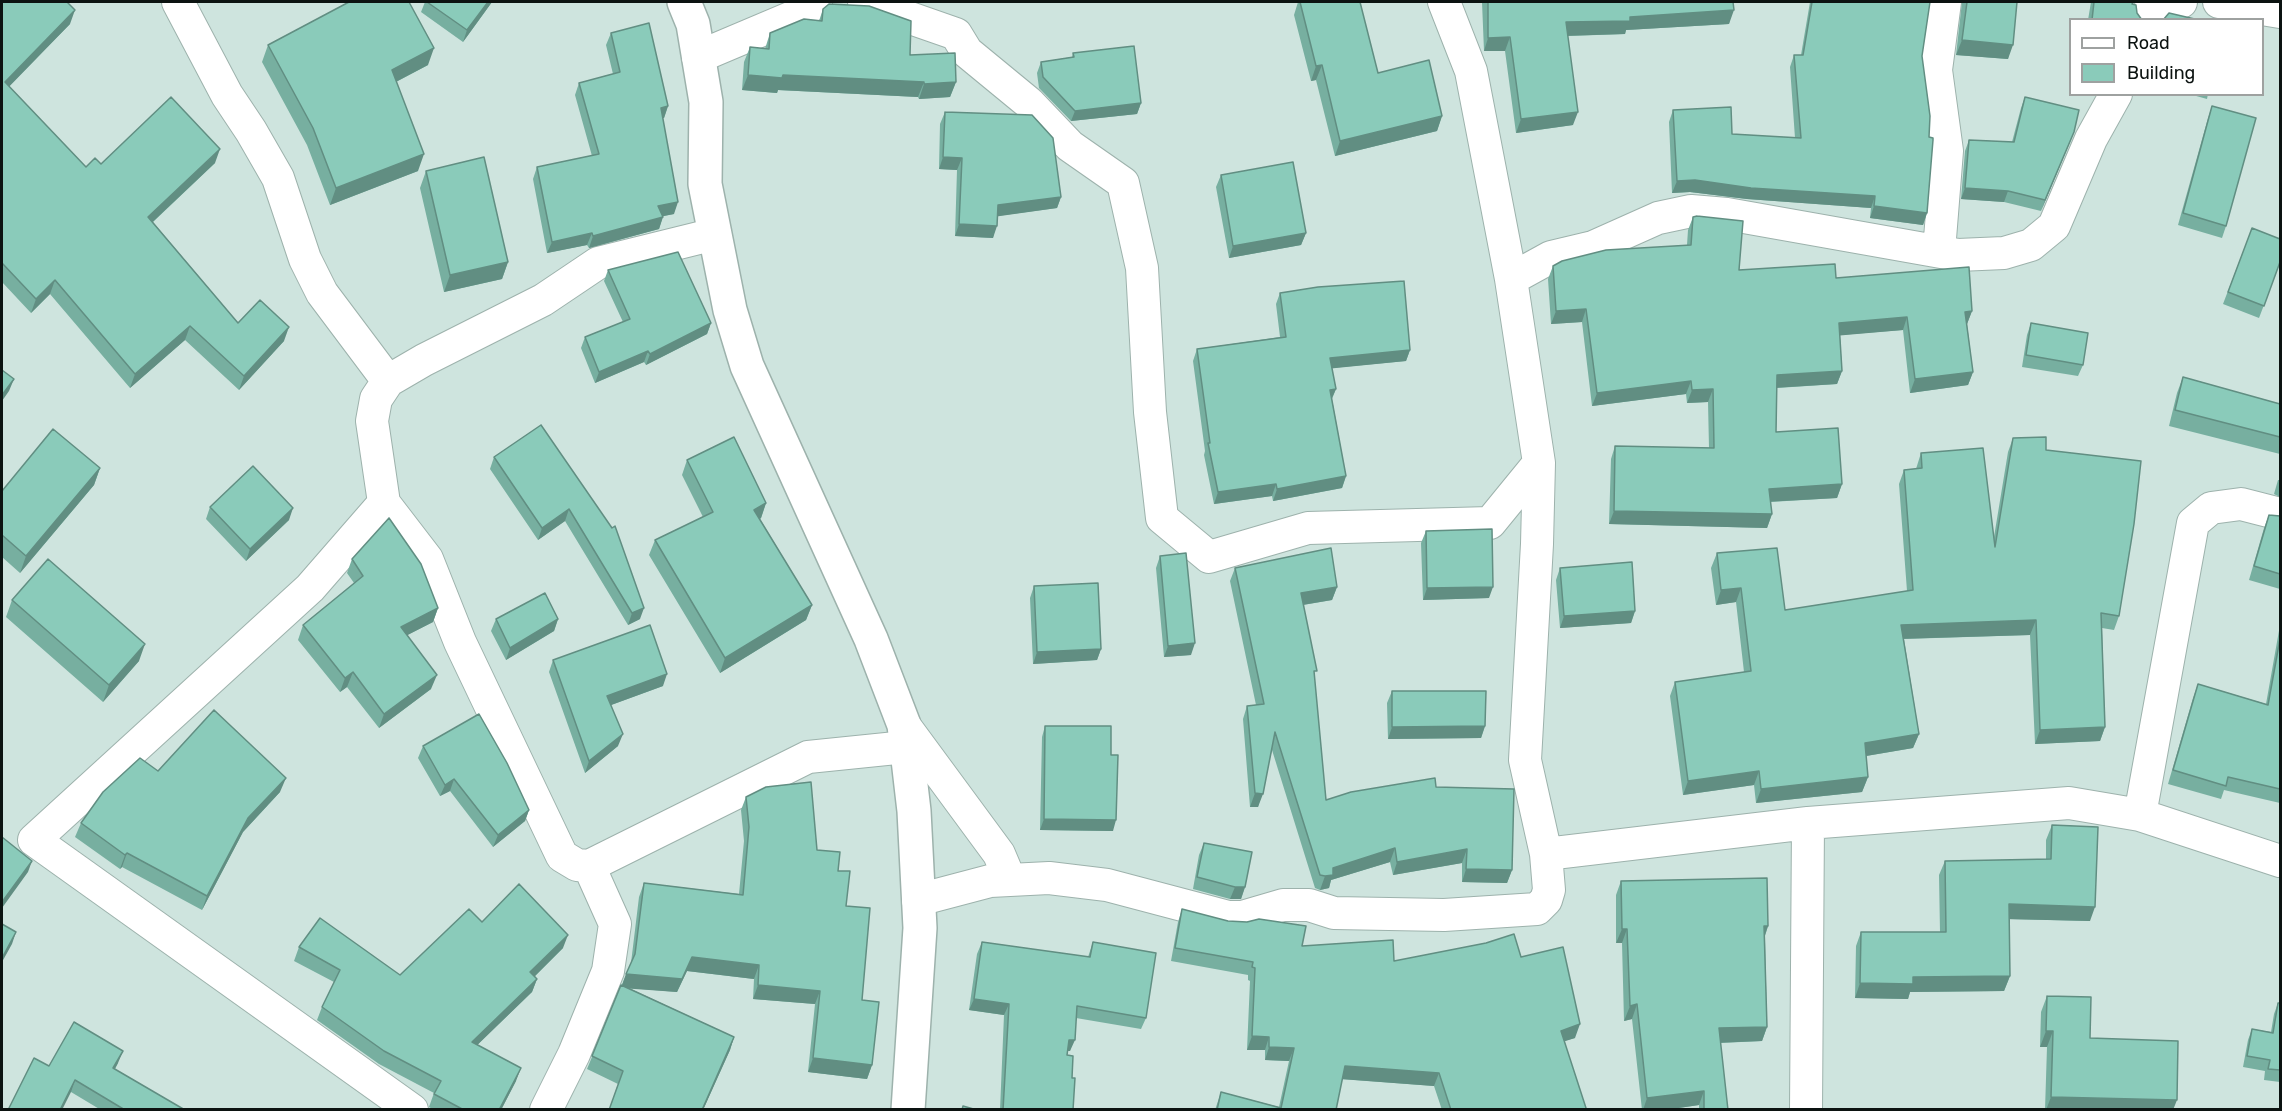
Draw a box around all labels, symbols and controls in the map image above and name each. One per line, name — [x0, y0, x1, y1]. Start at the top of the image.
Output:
legend — [2069, 18, 2264, 96]
text: Road — [2127, 32, 2170, 54]
text: Building — [2127, 62, 2195, 84]

